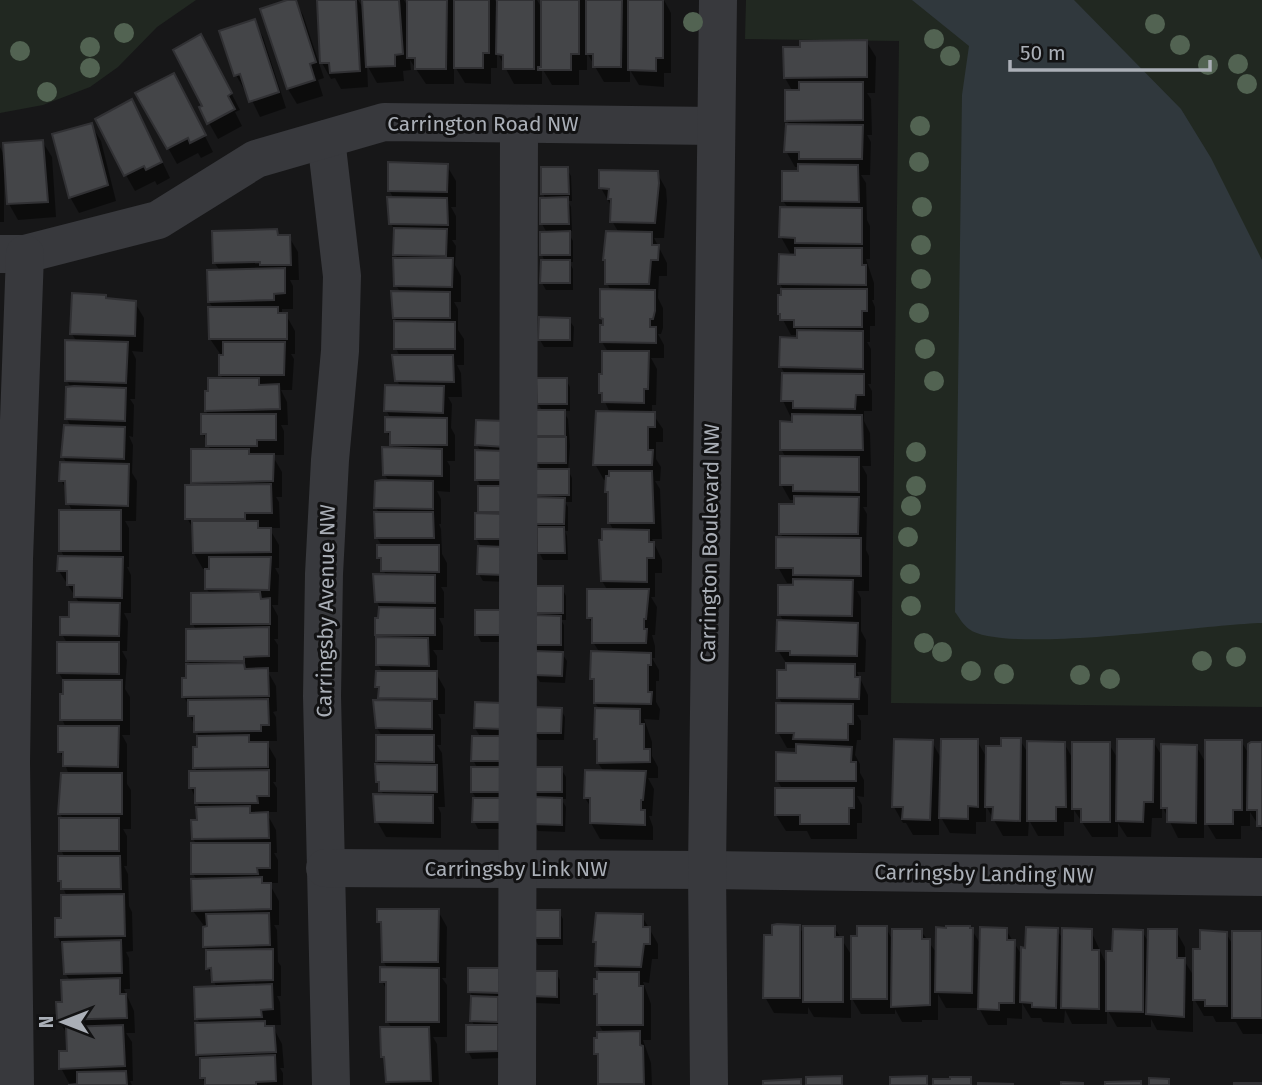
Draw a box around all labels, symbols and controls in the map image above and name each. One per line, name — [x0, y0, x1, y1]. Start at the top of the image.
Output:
scale bar — [1010, 28, 1210, 72]
text: 50 m — [1020, 40, 1066, 66]
street label: Carrington Road NW — [387, 111, 579, 137]
street label: Carrington Boulevard NW — [695, 423, 725, 663]
street label: Carringsby Avenue NW — [311, 504, 341, 718]
street label: Carringsby Link NW — [425, 856, 607, 882]
street label: Carringsby Landing NW — [874, 859, 1094, 889]
north arrow — [28, 987, 98, 1057]
text: N — [35, 1016, 58, 1028]

